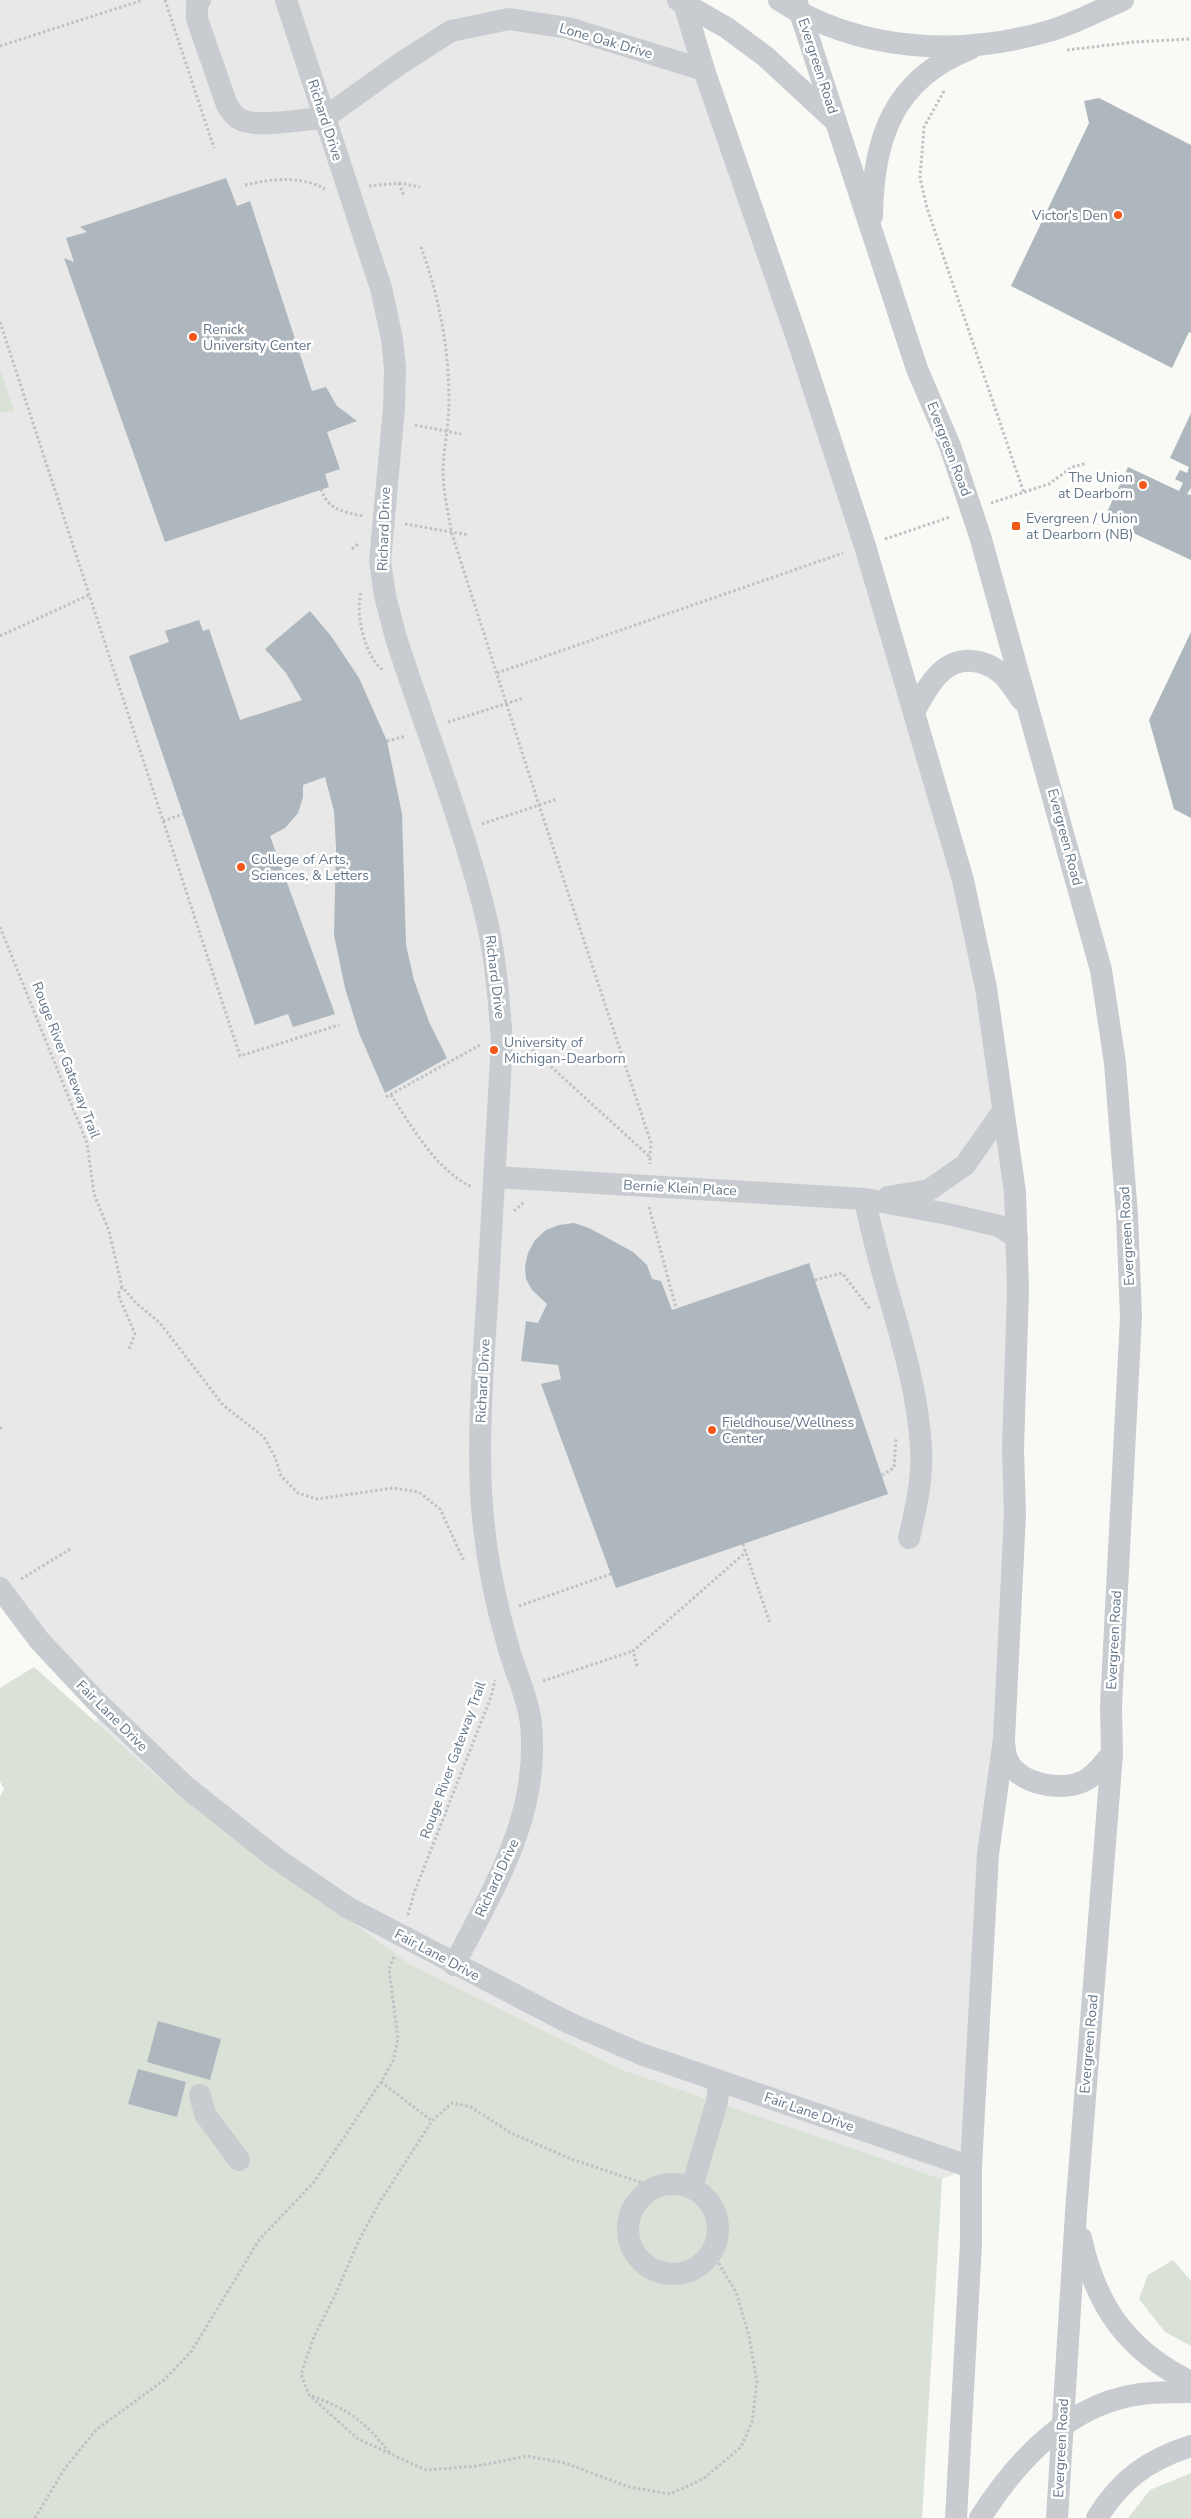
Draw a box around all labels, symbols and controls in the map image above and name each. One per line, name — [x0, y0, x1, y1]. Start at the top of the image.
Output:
street label: Evergreen Road — [794, 16, 842, 116]
street label: Lone Oak Drive — [557, 19, 655, 63]
street label: Richard Drive — [303, 77, 347, 163]
place label: Victor's Den — [1031, 206, 1108, 225]
marker: Victor's Den — [1112, 209, 1124, 221]
place label: Renick University Center — [203, 320, 311, 355]
marker: Renick University Center — [187, 331, 199, 343]
street label: Evergreen Road — [922, 399, 976, 499]
place label: The Union at Dearborn — [1058, 468, 1133, 503]
marker: The Union at Dearborn — [1137, 479, 1149, 491]
street label: Richard Drive — [373, 487, 395, 571]
place label: Evergreen / Union at Dearborn (NB) — [1026, 509, 1138, 544]
marker: Evergreen / Union at Dearborn (NB) — [1010, 520, 1022, 532]
street label: Evergreen Road — [1043, 786, 1087, 888]
place label: College of Arts, Sciences, & Letters — [251, 850, 369, 885]
marker: College of Arts, Sciences, & Letters — [235, 861, 247, 873]
street label: Richard Drive — [480, 934, 510, 1020]
street label: Rouge River Gateway Trail — [27, 979, 105, 1142]
place label: University of Michigan-Dearborn — [504, 1033, 626, 1068]
marker: University of Michigan-Dearborn — [488, 1044, 500, 1056]
street label: Bernie Klein Place — [623, 1176, 737, 1200]
street label: Evergreen Road — [1115, 1186, 1139, 1286]
street label: Richard Drive — [471, 1338, 495, 1424]
place label: Fieldhouse/Wellness Center — [722, 1413, 854, 1448]
marker: Fieldhouse/Wellness Center — [706, 1424, 718, 1436]
street label: Evergreen Road — [1102, 1590, 1126, 1690]
street label: Fair Lane Drive — [72, 1676, 152, 1756]
street label: Rouge River Gateway Trail — [416, 1678, 491, 1842]
street label: Richard Drive — [471, 1836, 523, 1920]
street label: Fair Lane Drive — [391, 1925, 483, 1985]
street label: Evergreen Road — [1075, 1994, 1103, 2094]
street label: Fair Lane Drive — [762, 2088, 856, 2136]
street label: Evergreen Road — [1049, 2398, 1073, 2498]

